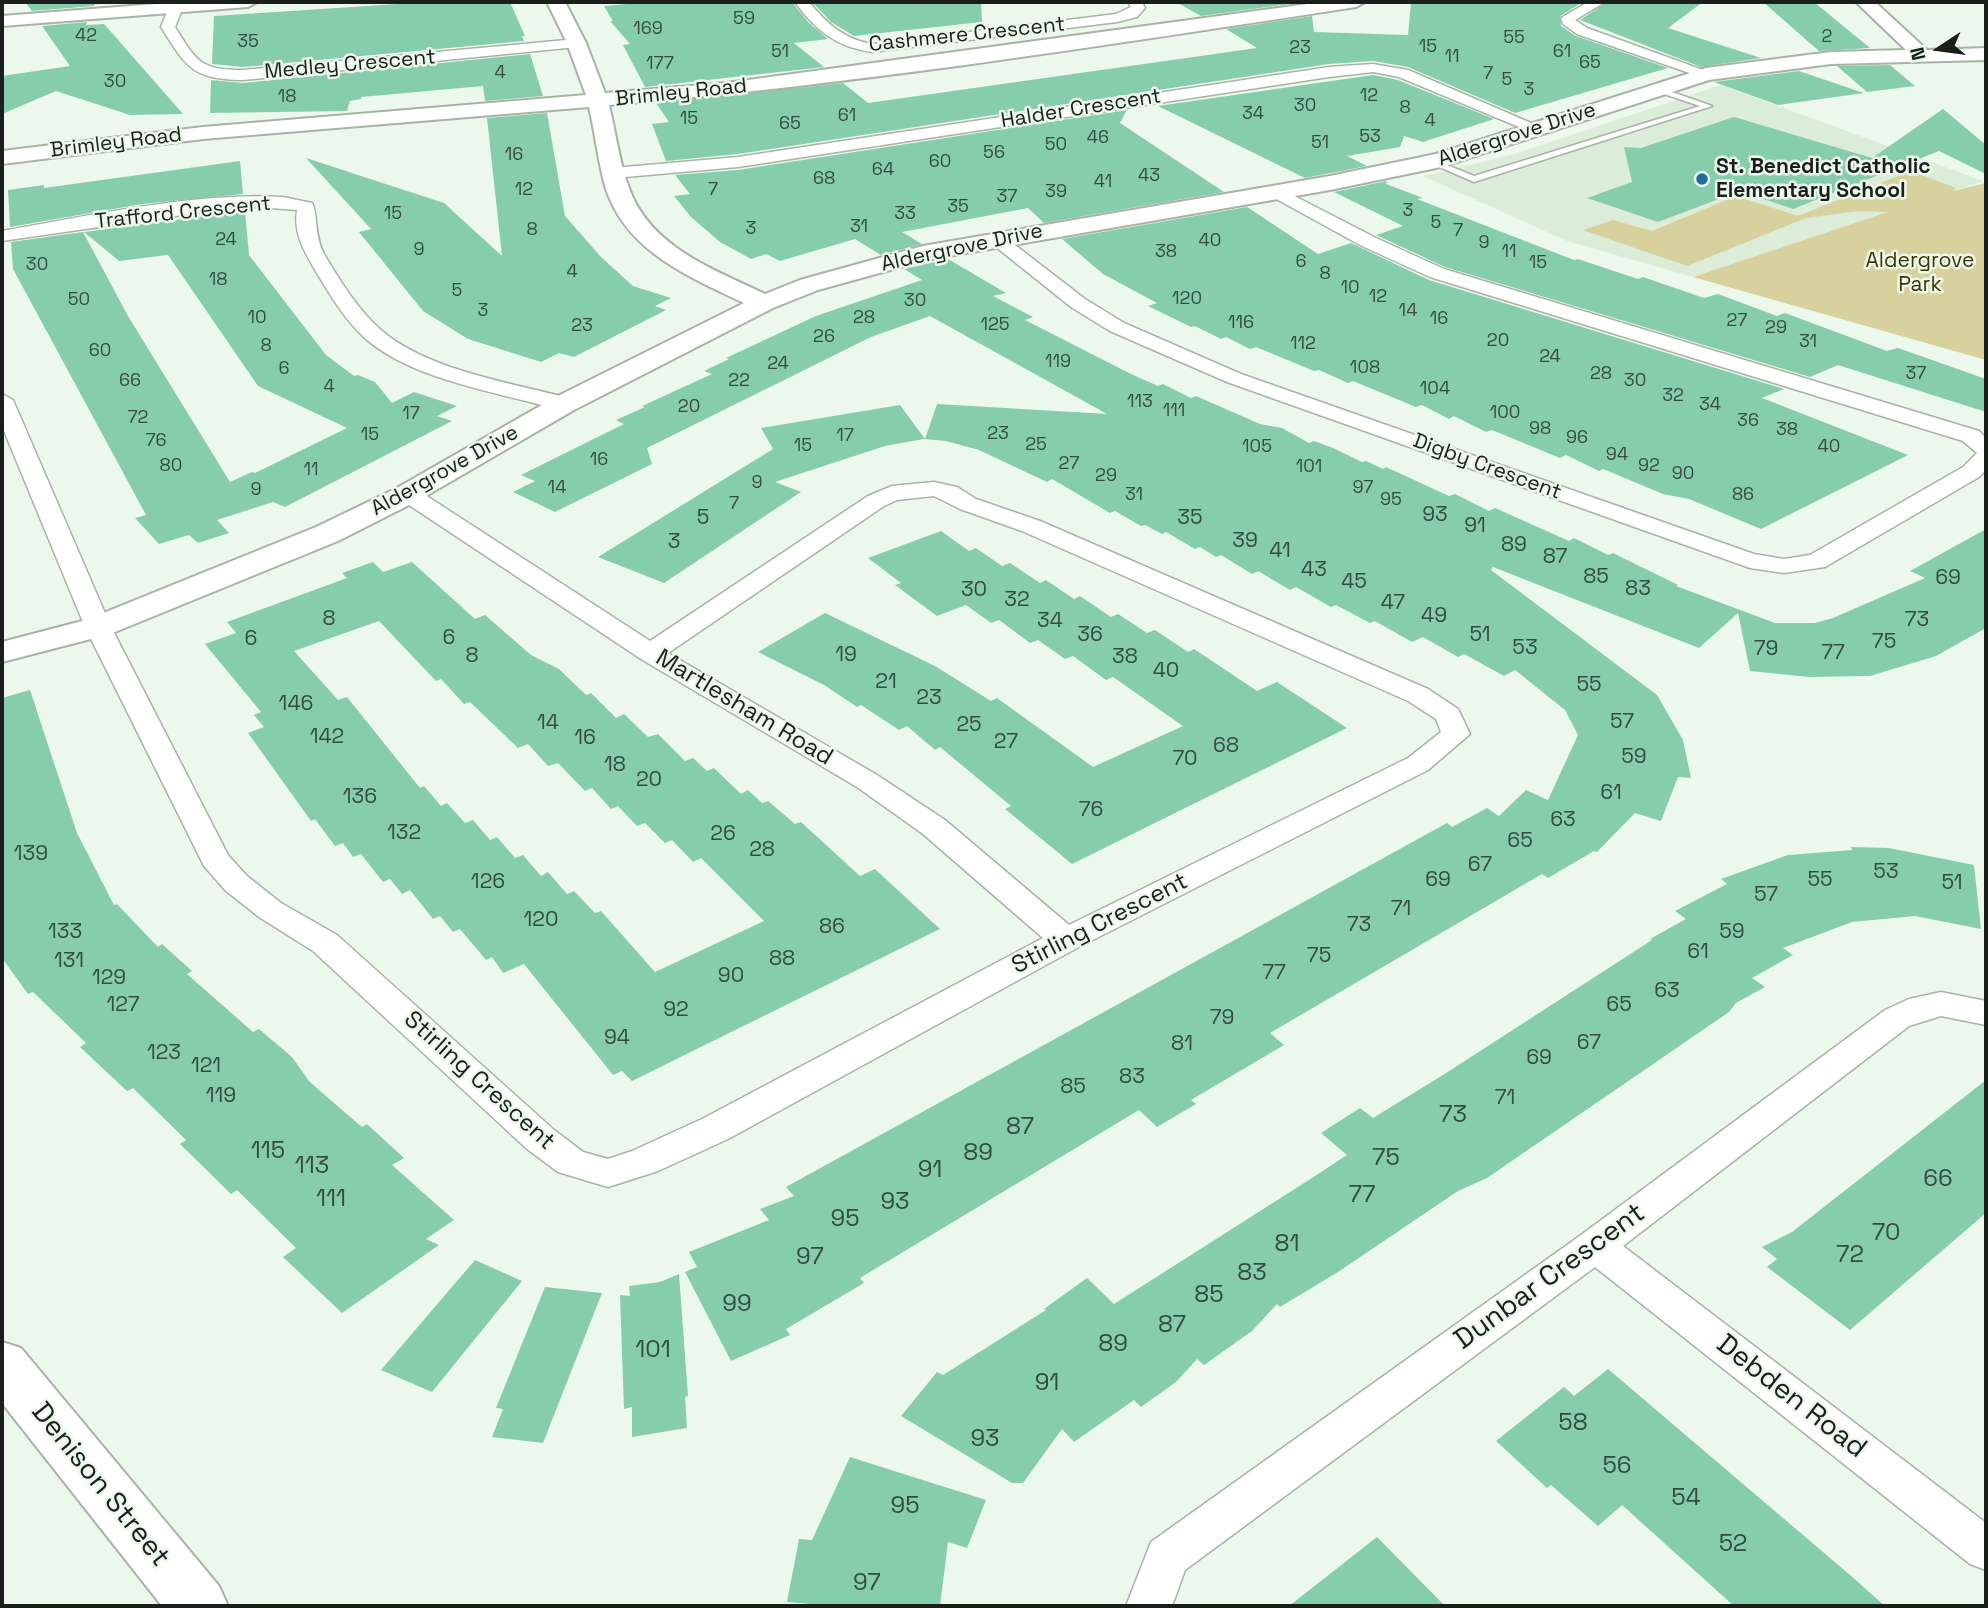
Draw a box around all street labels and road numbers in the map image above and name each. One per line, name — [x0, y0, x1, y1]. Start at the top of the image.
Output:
street label: Cashmere Crescent — [868, 12, 1066, 58]
street label: Medley Crescent — [263, 45, 437, 85]
street label: Brimley Road — [614, 74, 748, 112]
street label: Halder Crescent — [999, 84, 1163, 134]
street label: Aldergrove Drive — [1435, 98, 1599, 172]
street label: Brimley Road — [49, 122, 183, 164]
street label: Trafford Crescent — [94, 191, 272, 235]
street label: Aldergrove Drive — [879, 219, 1045, 277]
street label: Aldergrove Drive — [367, 420, 523, 522]
street label: Digby Crescent — [1409, 428, 1565, 506]
street label: Martlesham Road — [650, 644, 838, 772]
street label: Stirling Crescent — [1007, 867, 1193, 981]
street label: Stirling Crescent — [397, 1006, 561, 1156]
street label: Dunbar Crescent — [1448, 1197, 1652, 1357]
street label: Debden Road — [1709, 1328, 1873, 1466]
street label: Denison Street — [24, 1396, 176, 1574]

